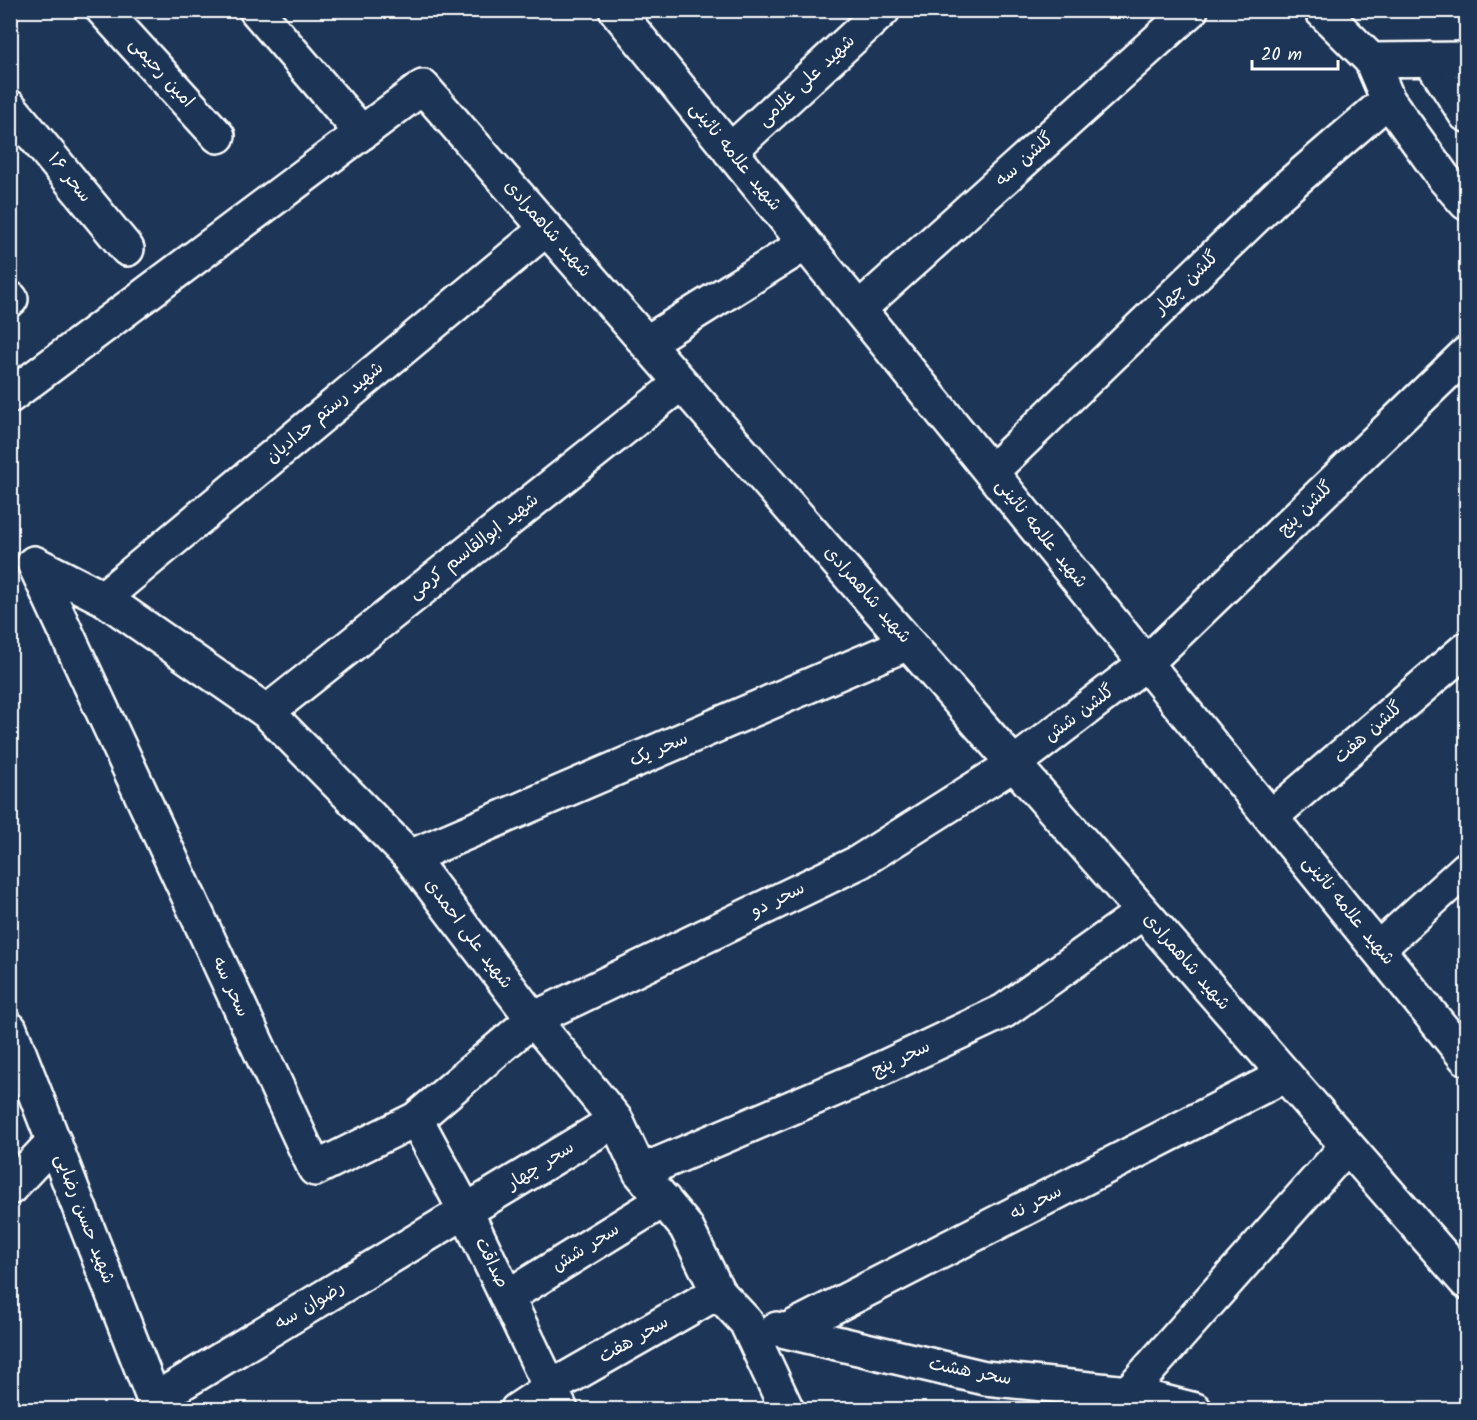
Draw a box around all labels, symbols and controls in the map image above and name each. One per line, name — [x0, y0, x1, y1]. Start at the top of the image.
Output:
street label: شهید علی غلامی — [751, 28, 863, 134]
street label: امین رحیمی — [121, 31, 201, 115]
scale bar — [1252, 33, 1338, 71]
text: 20 m — [1261, 41, 1302, 70]
street label: شهید علامه‌ نائینی — [682, 96, 788, 218]
street label: گلشن سه — [989, 125, 1061, 195]
street label: سحر ۱۶ — [40, 146, 98, 210]
street label: شهید شاهمرادی — [496, 174, 598, 284]
street label: گلشن چهار — [1146, 244, 1227, 323]
street label: شهید رستم حدادیان — [259, 355, 391, 471]
street label: شهید علامه‌ نائینی — [988, 473, 1094, 595]
street label: گلشن پنج — [1271, 474, 1341, 543]
street label: شهید ابوالقاسم کرمی — [402, 487, 546, 607]
street label: شهید شاهمرادی — [816, 540, 918, 650]
street label: گلشن شش — [1038, 678, 1122, 750]
street label: گلشن هفت — [1328, 694, 1410, 771]
street label: سحر یک — [625, 725, 693, 775]
street label: شهید علامه‌ نائینی — [1295, 850, 1401, 972]
street label: شهید علی احمدی — [417, 872, 519, 996]
street label: سحر دو — [744, 874, 810, 927]
street label: شهید شاهمرادی — [1135, 907, 1237, 1017]
street label: سحر سه — [203, 952, 257, 1022]
street label: سحر پنج — [867, 1033, 935, 1085]
street label: سحر چهار — [500, 1134, 580, 1199]
street label: شهید حسن رضایی — [46, 1150, 122, 1288]
street label: سحر نه — [1005, 1177, 1067, 1229]
street label: سحر شش — [546, 1216, 626, 1280]
street label: صداقت — [466, 1233, 516, 1293]
street label: رضوان سه — [270, 1274, 350, 1338]
street label: سحر هفت — [593, 1308, 675, 1372]
street label: سحر هشت — [926, 1350, 1014, 1394]

